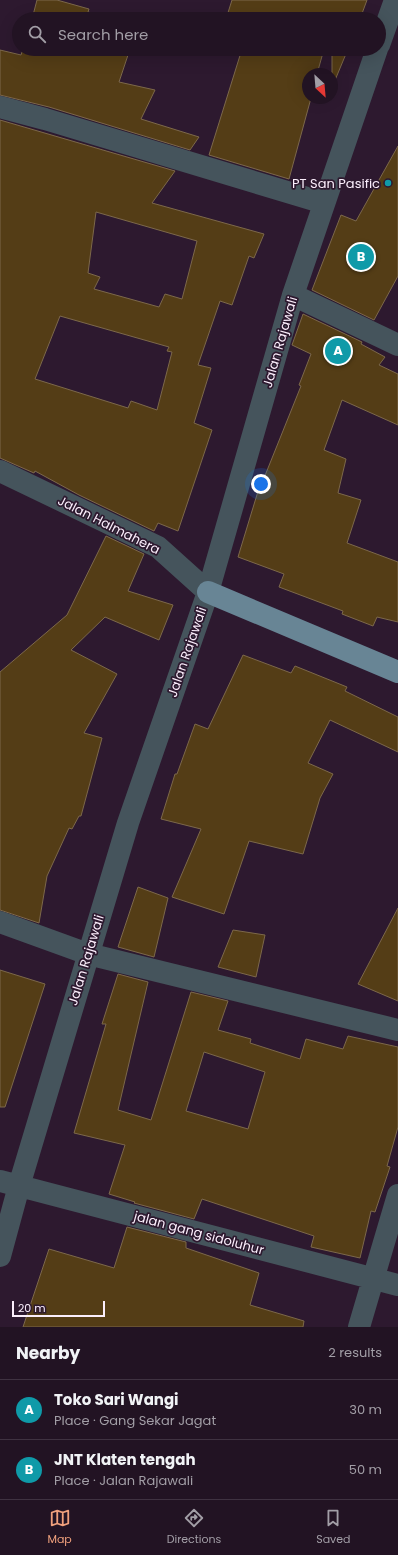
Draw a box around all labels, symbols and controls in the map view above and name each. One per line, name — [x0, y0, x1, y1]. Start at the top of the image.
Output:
search box — [12, 12, 386, 56]
icon: search — [26, 23, 48, 45]
text: Search here — [58, 24, 148, 45]
north arrow — [302, 68, 338, 104]
place label: PT San Pasific — [292, 174, 380, 193]
marker: PT San Pasific — [383, 178, 393, 188]
pin: B — [348, 242, 374, 272]
street label: Jalan Rajawali — [258, 294, 302, 390]
pin: A — [325, 336, 351, 366]
your location — [251, 474, 271, 494]
street label: Jalan Halmahera — [55, 491, 163, 559]
street label: Jalan Rajawali — [163, 604, 211, 700]
street label: Jalan Rajawali — [63, 912, 109, 1008]
street label: jalan gang sidoluhur — [131, 1206, 266, 1260]
scale bar — [12, 1299, 105, 1318]
text: 20 m — [18, 1300, 46, 1316]
text: Nearby — [16, 1341, 80, 1365]
text: 2 results — [328, 1343, 382, 1362]
text: Toko Sari Wangi — [54, 1389, 179, 1410]
text: A — [24, 1400, 34, 1419]
text: 30 m — [349, 1400, 382, 1419]
text: Place · Gang Sekar Jagat — [54, 1411, 216, 1430]
text: JNT Klaten tengah — [54, 1449, 196, 1470]
text: B — [25, 1460, 33, 1479]
text: 50 m — [349, 1460, 382, 1479]
text: Place · Jalan Rajawali — [54, 1471, 193, 1490]
tab: Map — [47, 1507, 72, 1548]
tab: Directions — [167, 1507, 221, 1548]
tab: Saved — [316, 1507, 351, 1548]

